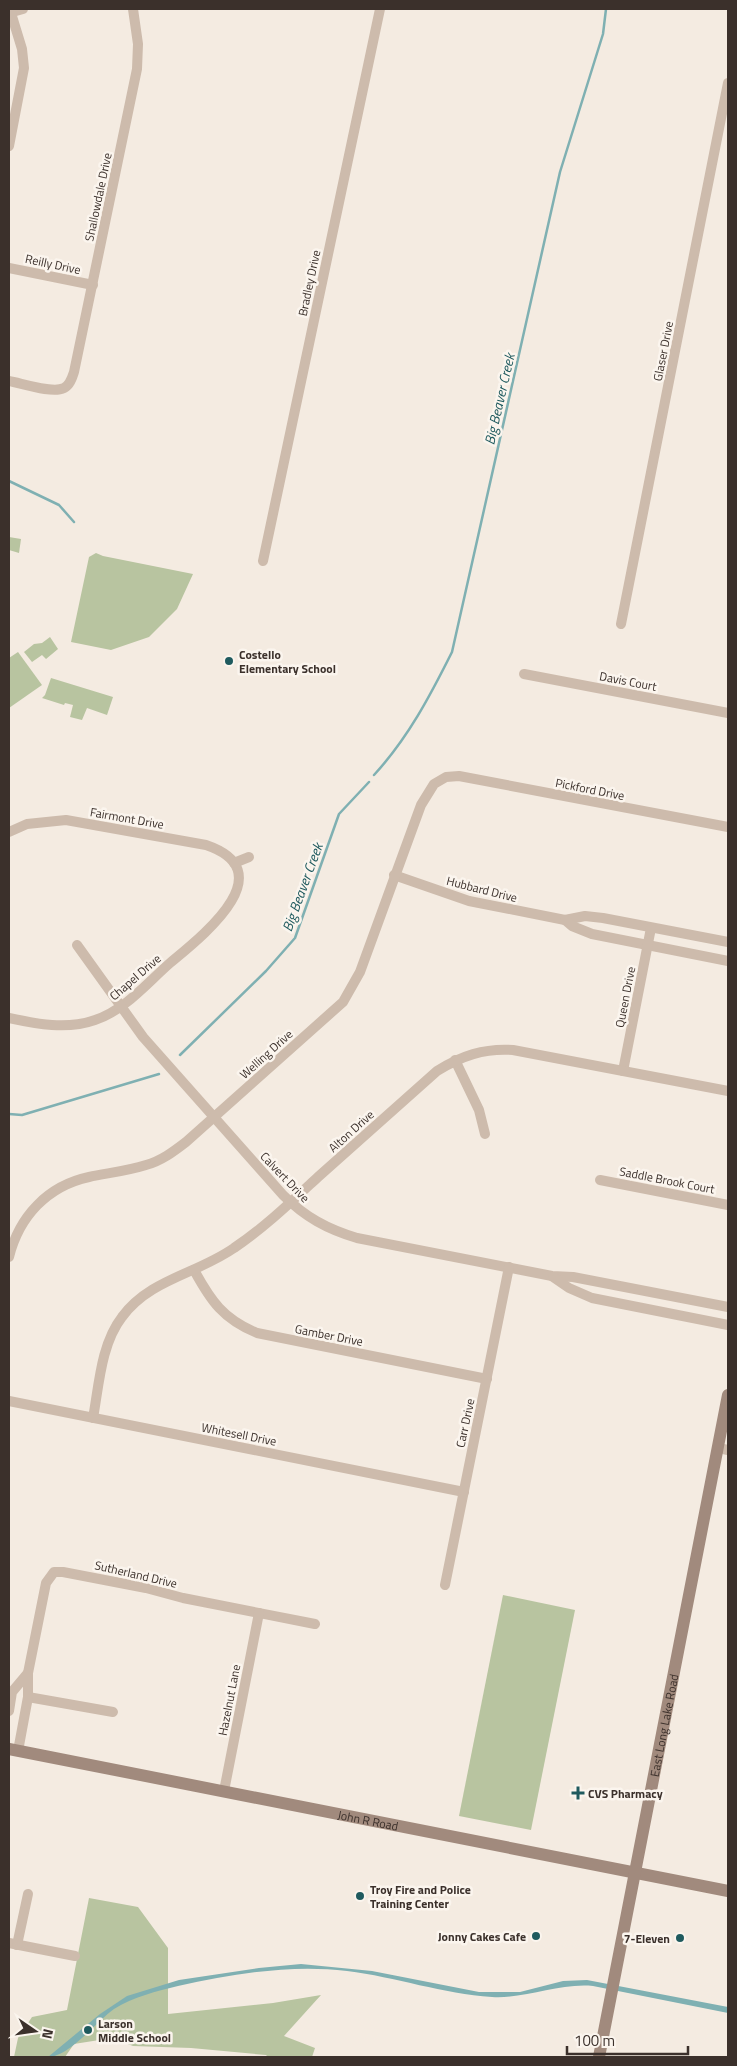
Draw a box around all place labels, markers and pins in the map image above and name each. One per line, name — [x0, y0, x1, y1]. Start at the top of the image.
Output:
place label: Costello Elementary School — [239, 645, 336, 678]
marker: Costello Elementary School — [223, 655, 235, 667]
place label: CVS Pharmacy — [588, 1784, 663, 1803]
marker: CVS Pharmacy — [572, 1787, 584, 1799]
place label: Troy Fire and Police Training Center — [370, 1880, 471, 1913]
marker: Troy Fire and Police Training Center — [354, 1890, 366, 1902]
place label: Jonny Cakes Cafe — [438, 1927, 526, 1946]
place label: 7-Eleven — [624, 1929, 670, 1948]
marker: Jonny Cakes Cafe — [530, 1930, 542, 1942]
marker: 7-Eleven — [674, 1932, 686, 1944]
place label: Larson Middle School — [98, 2014, 171, 2047]
marker: Larson Middle School — [82, 2024, 94, 2036]

